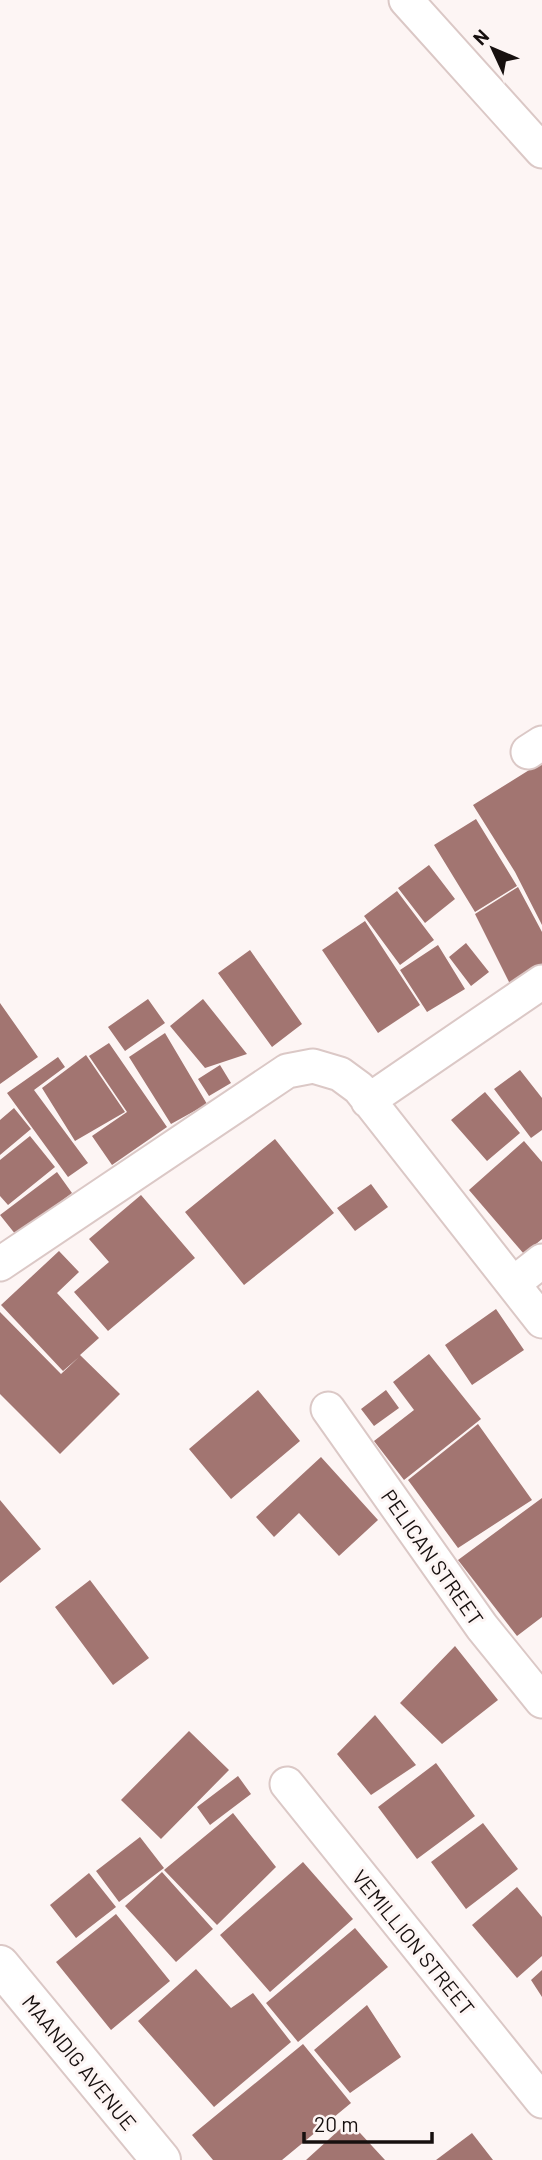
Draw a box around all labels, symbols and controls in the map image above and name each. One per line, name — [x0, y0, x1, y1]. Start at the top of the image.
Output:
north arrow — [458, 14, 528, 84]
text: N — [468, 24, 493, 49]
street label: PELICAN STREET — [377, 1484, 489, 1630]
street label: VEMILLION STREET — [348, 1864, 480, 2020]
street label: MAANDIG AVENUE — [18, 1989, 142, 2135]
scale bar — [304, 2100, 432, 2144]
text: 20 m — [314, 2111, 359, 2136]

